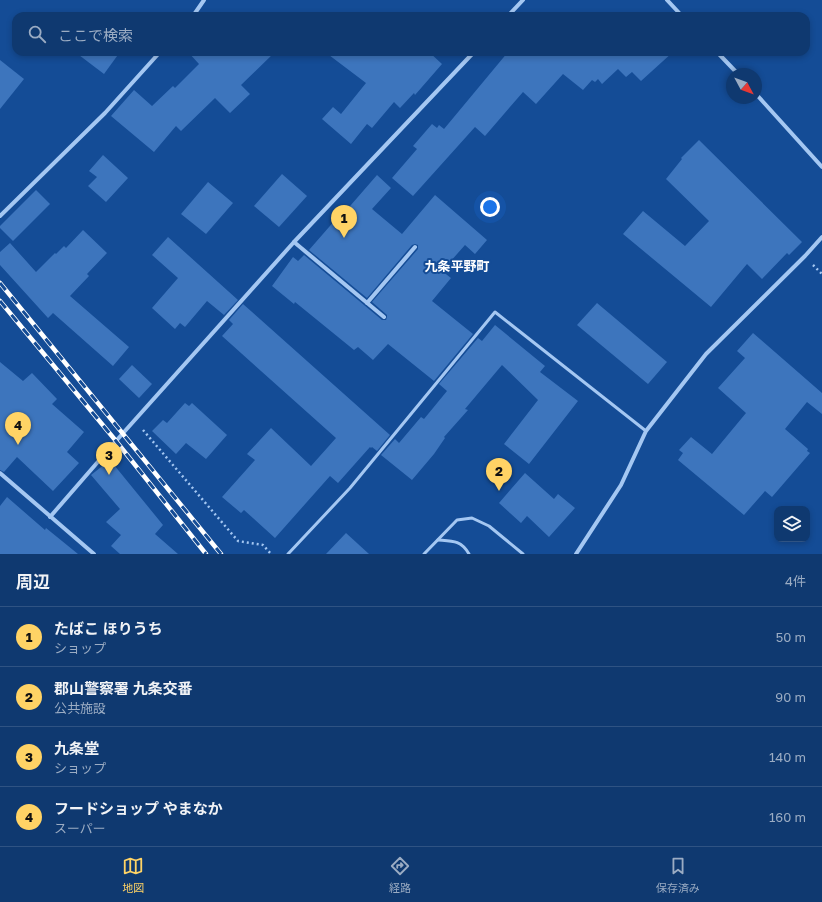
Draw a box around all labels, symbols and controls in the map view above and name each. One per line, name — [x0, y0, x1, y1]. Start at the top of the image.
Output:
search box — [12, 12, 810, 56]
icon: search — [26, 23, 48, 45]
text: ここで検索 — [58, 26, 133, 44]
north arrow — [726, 68, 762, 104]
your location — [480, 197, 500, 217]
pin: 1 — [331, 205, 357, 238]
district label: 九条平野町 — [424, 258, 490, 274]
pin: 4 — [5, 412, 31, 445]
pin: 3 — [96, 442, 122, 475]
pin: 2 — [486, 458, 512, 491]
map controls — [774, 506, 810, 542]
button: layers — [774, 506, 810, 542]
text: 周辺 — [16, 571, 50, 592]
text: 4件 — [785, 573, 806, 589]
text: たばこ ほりうち — [54, 619, 163, 637]
text: 1 — [26, 629, 32, 645]
text: 50 m — [776, 629, 806, 645]
text: ショップ — [54, 640, 106, 656]
text: 郡山警察署 九条交番 — [54, 679, 193, 697]
text: 2 — [25, 689, 33, 705]
text: 90 m — [775, 689, 806, 705]
text: 公共施設 — [54, 700, 106, 716]
text: 九条堂 — [54, 739, 99, 757]
text: 3 — [25, 749, 33, 765]
text: 140 m — [769, 749, 806, 765]
text: ショップ — [54, 760, 106, 776]
text: フードショップ やまなか — [54, 799, 223, 817]
text: 4 — [25, 809, 33, 825]
text: 160 m — [769, 809, 806, 825]
text: スーパー — [54, 820, 106, 836]
tab: 地図 — [122, 855, 144, 895]
tab: 経路 — [389, 855, 411, 895]
tab: 保存済み — [656, 855, 700, 895]

